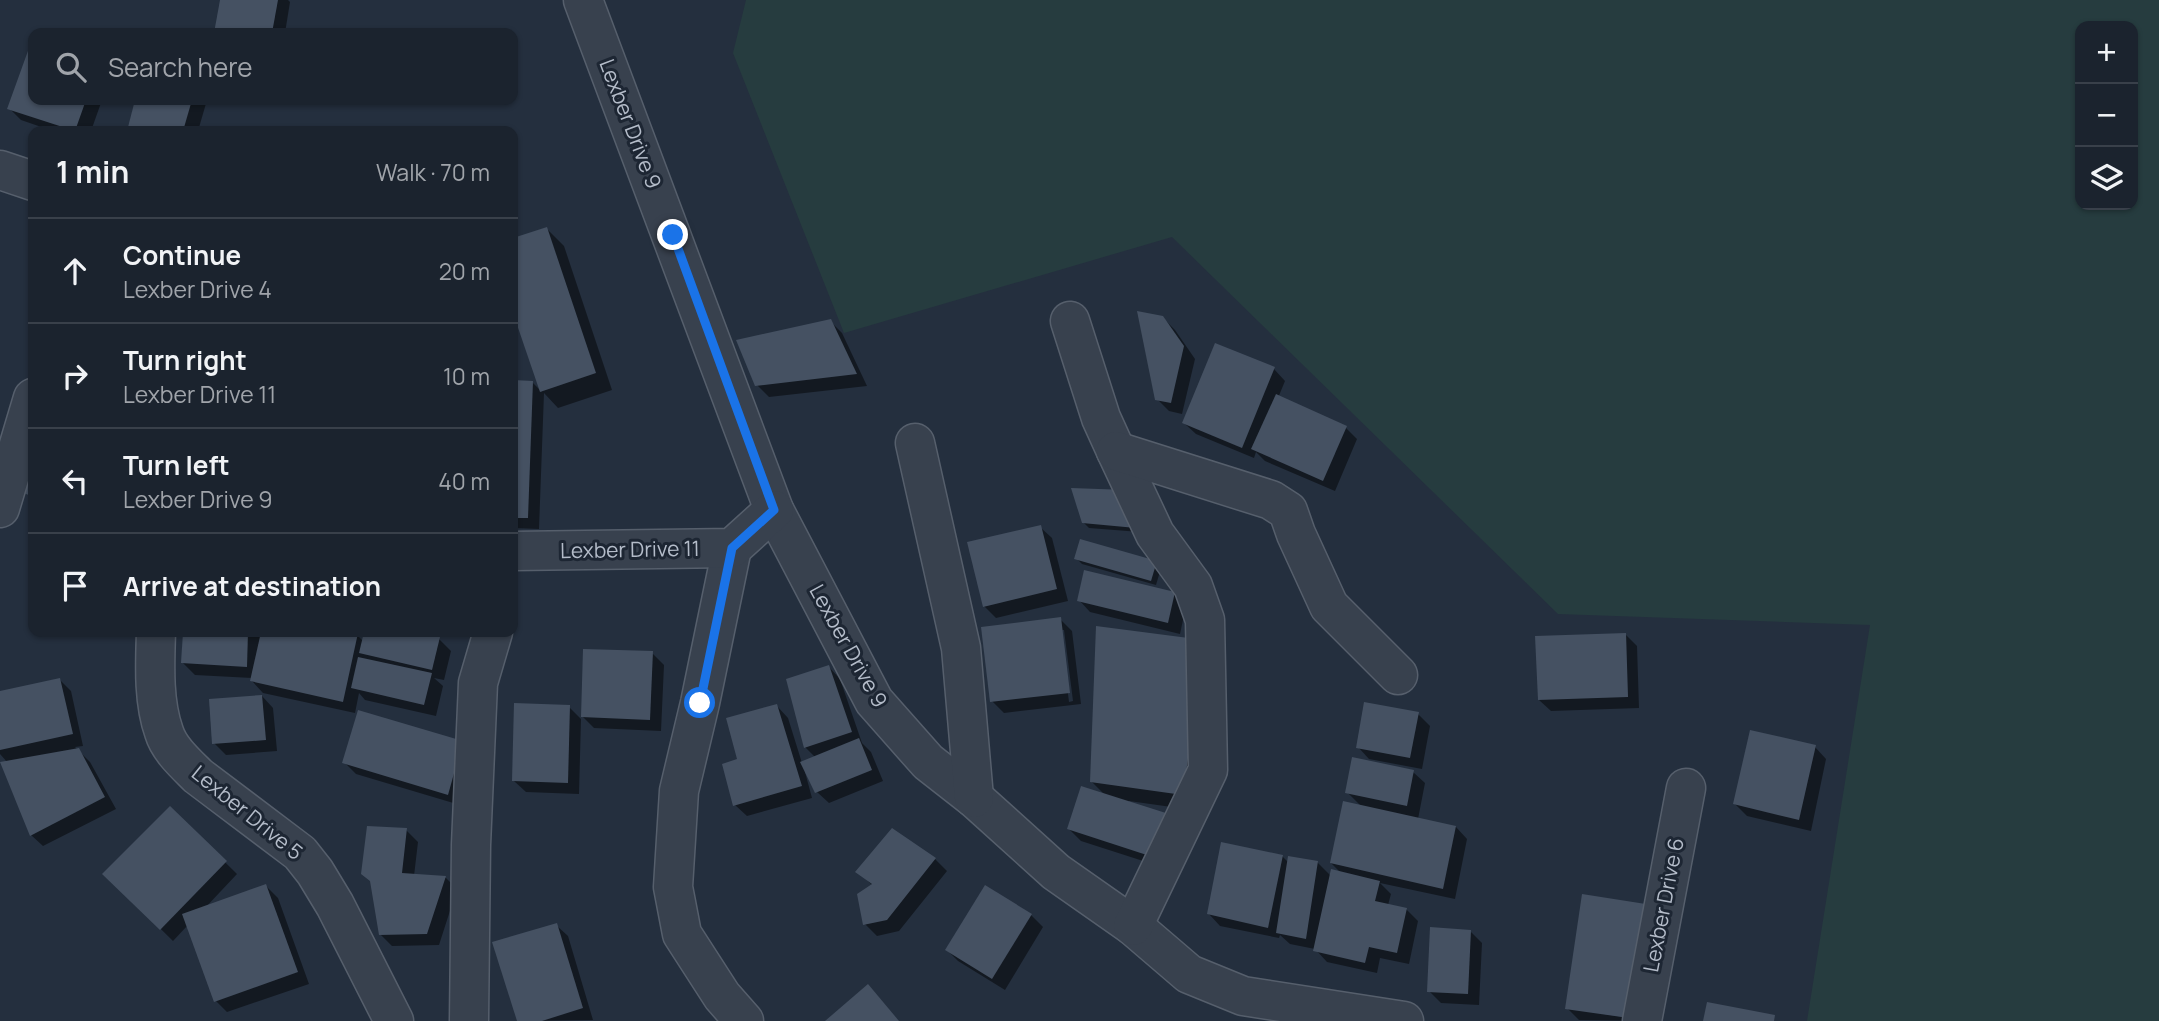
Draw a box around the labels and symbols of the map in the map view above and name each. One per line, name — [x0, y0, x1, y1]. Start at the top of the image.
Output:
street label: Lexber Drive 9 — [593, 55, 668, 192]
route end — [657, 219, 688, 250]
street label: Lexber Drive 11 — [560, 534, 700, 564]
street label: Lexber Drive 9 — [804, 579, 894, 712]
route start — [684, 687, 715, 718]
street label: Lexber Drive 5 — [186, 759, 309, 866]
street label: Lexber Drive 6 — [1636, 835, 1690, 974]

